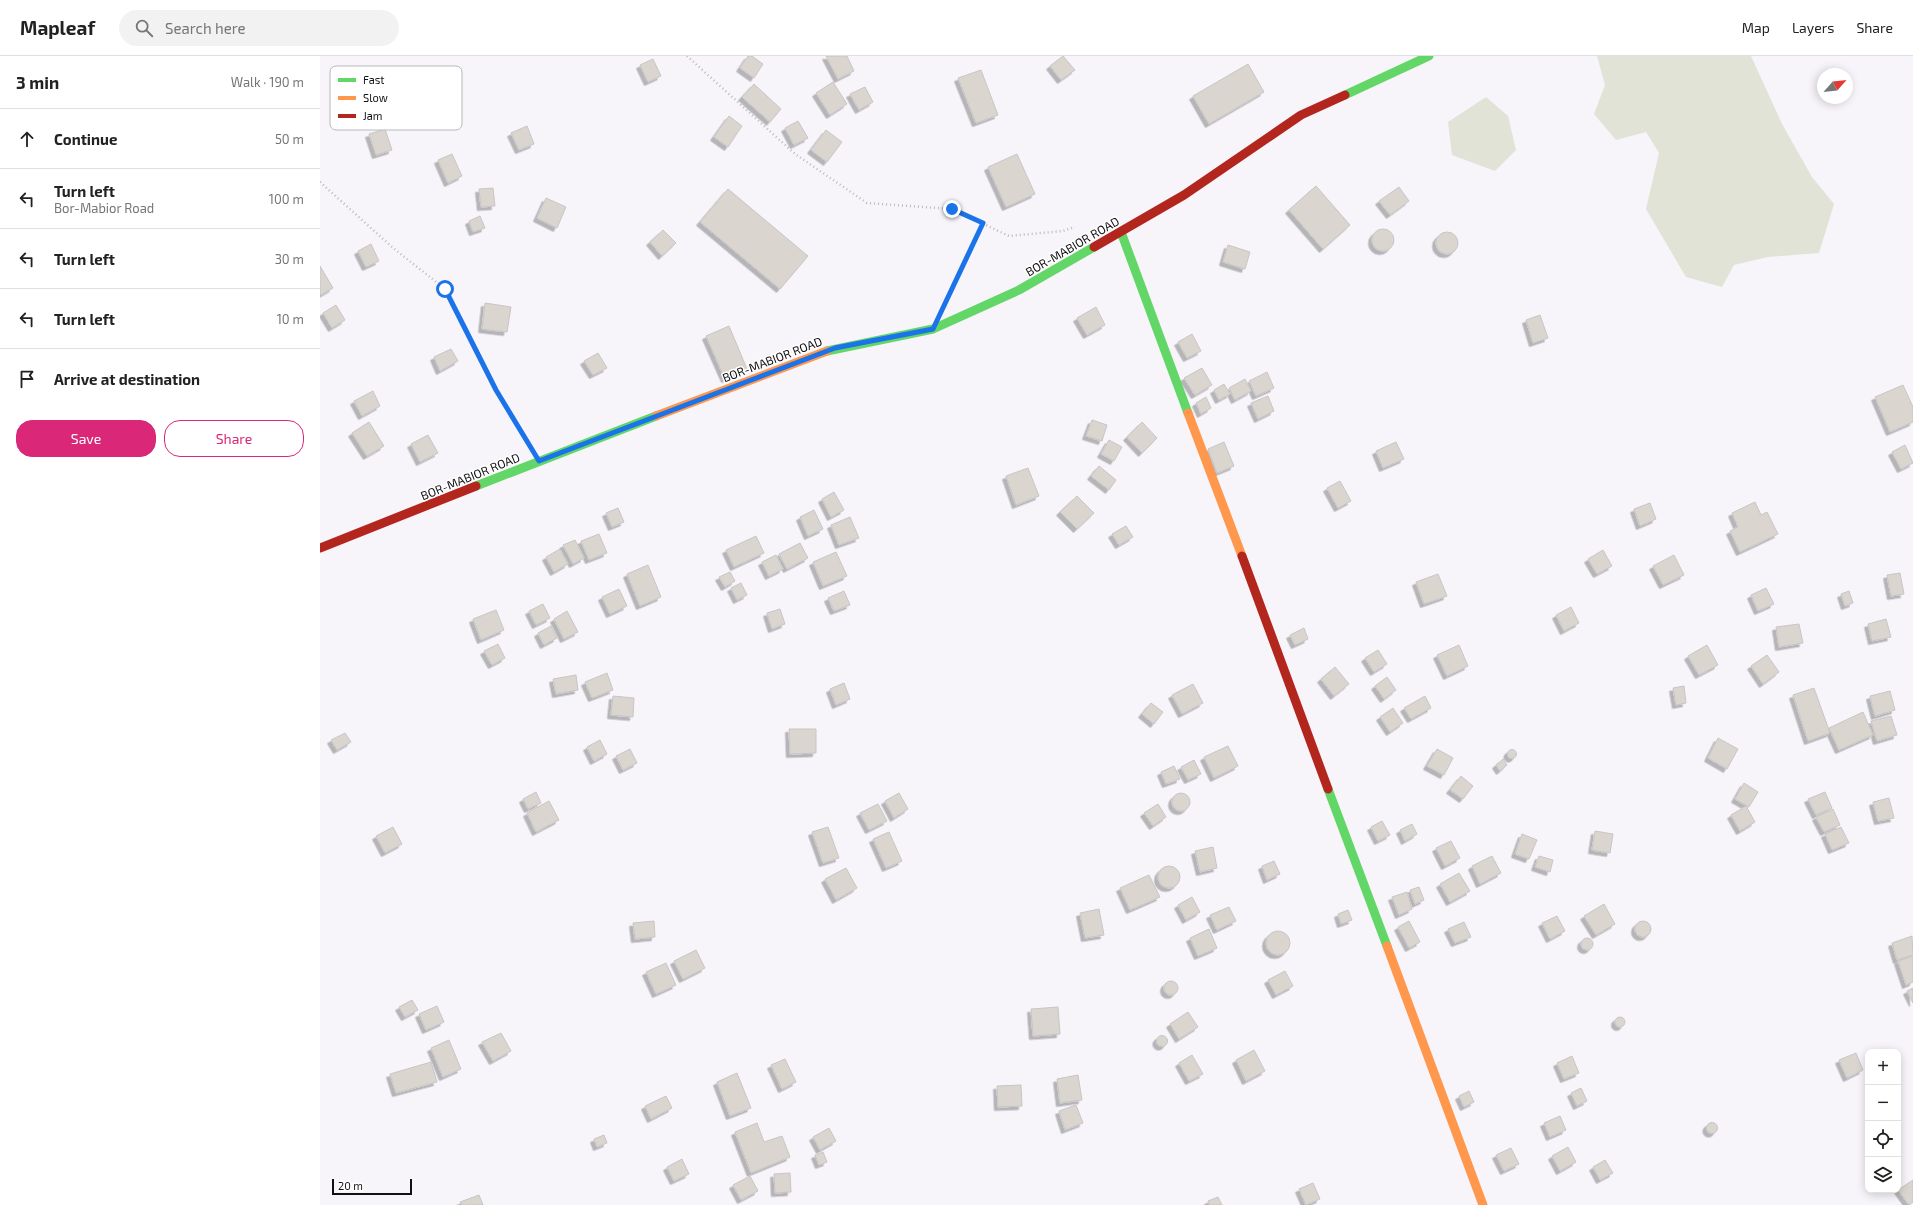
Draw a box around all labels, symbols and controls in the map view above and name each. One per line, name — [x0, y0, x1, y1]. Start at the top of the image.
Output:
search box — [119, 10, 399, 46]
text: Mapleaf — [20, 16, 95, 39]
icon: search — [133, 17, 155, 39]
text: Search here — [165, 19, 246, 37]
text: Map — [1742, 19, 1770, 36]
text: Layers — [1792, 19, 1834, 36]
text: Share — [1856, 19, 1893, 36]
legend — [330, 66, 462, 130]
north arrow — [1817, 68, 1853, 104]
text: 3 min — [16, 72, 59, 92]
text: Fast — [363, 73, 385, 86]
text: Walk · 190 m — [231, 74, 304, 90]
text: Slow — [363, 91, 388, 104]
text: Jam — [363, 109, 382, 122]
icon: ahead — [16, 128, 38, 150]
text: Continue — [54, 130, 117, 148]
text: 50 m — [275, 131, 304, 147]
text: Turn left — [54, 182, 115, 200]
icon: left — [16, 188, 38, 210]
text: 100 m — [269, 191, 304, 207]
text: Bor-Mabior Road — [54, 200, 154, 216]
route end — [943, 200, 961, 218]
street label: BOR-MABIOR ROAD — [1023, 213, 1121, 279]
icon: left — [16, 248, 38, 270]
text: Turn left — [54, 250, 115, 268]
text: 30 m — [275, 251, 304, 267]
route start — [436, 280, 454, 298]
icon: left — [16, 308, 38, 330]
text: Turn left — [54, 310, 115, 328]
text: 10 m — [277, 311, 304, 327]
street label: BOR-MABIOR ROAD — [720, 334, 824, 384]
icon: arrive — [16, 368, 38, 390]
text: Arrive at destination — [54, 370, 200, 388]
button: Save — [16, 420, 156, 457]
button: Share — [164, 420, 304, 457]
street label: BOR-MABIOR ROAD — [418, 450, 522, 502]
map controls — [1865, 1049, 1901, 1193]
button: + — [1865, 1049, 1901, 1085]
button: − — [1865, 1085, 1901, 1121]
button: locate — [1865, 1121, 1901, 1157]
button: layers — [1865, 1157, 1901, 1193]
scale bar — [332, 1177, 412, 1196]
text: 20 m — [338, 1179, 363, 1192]

